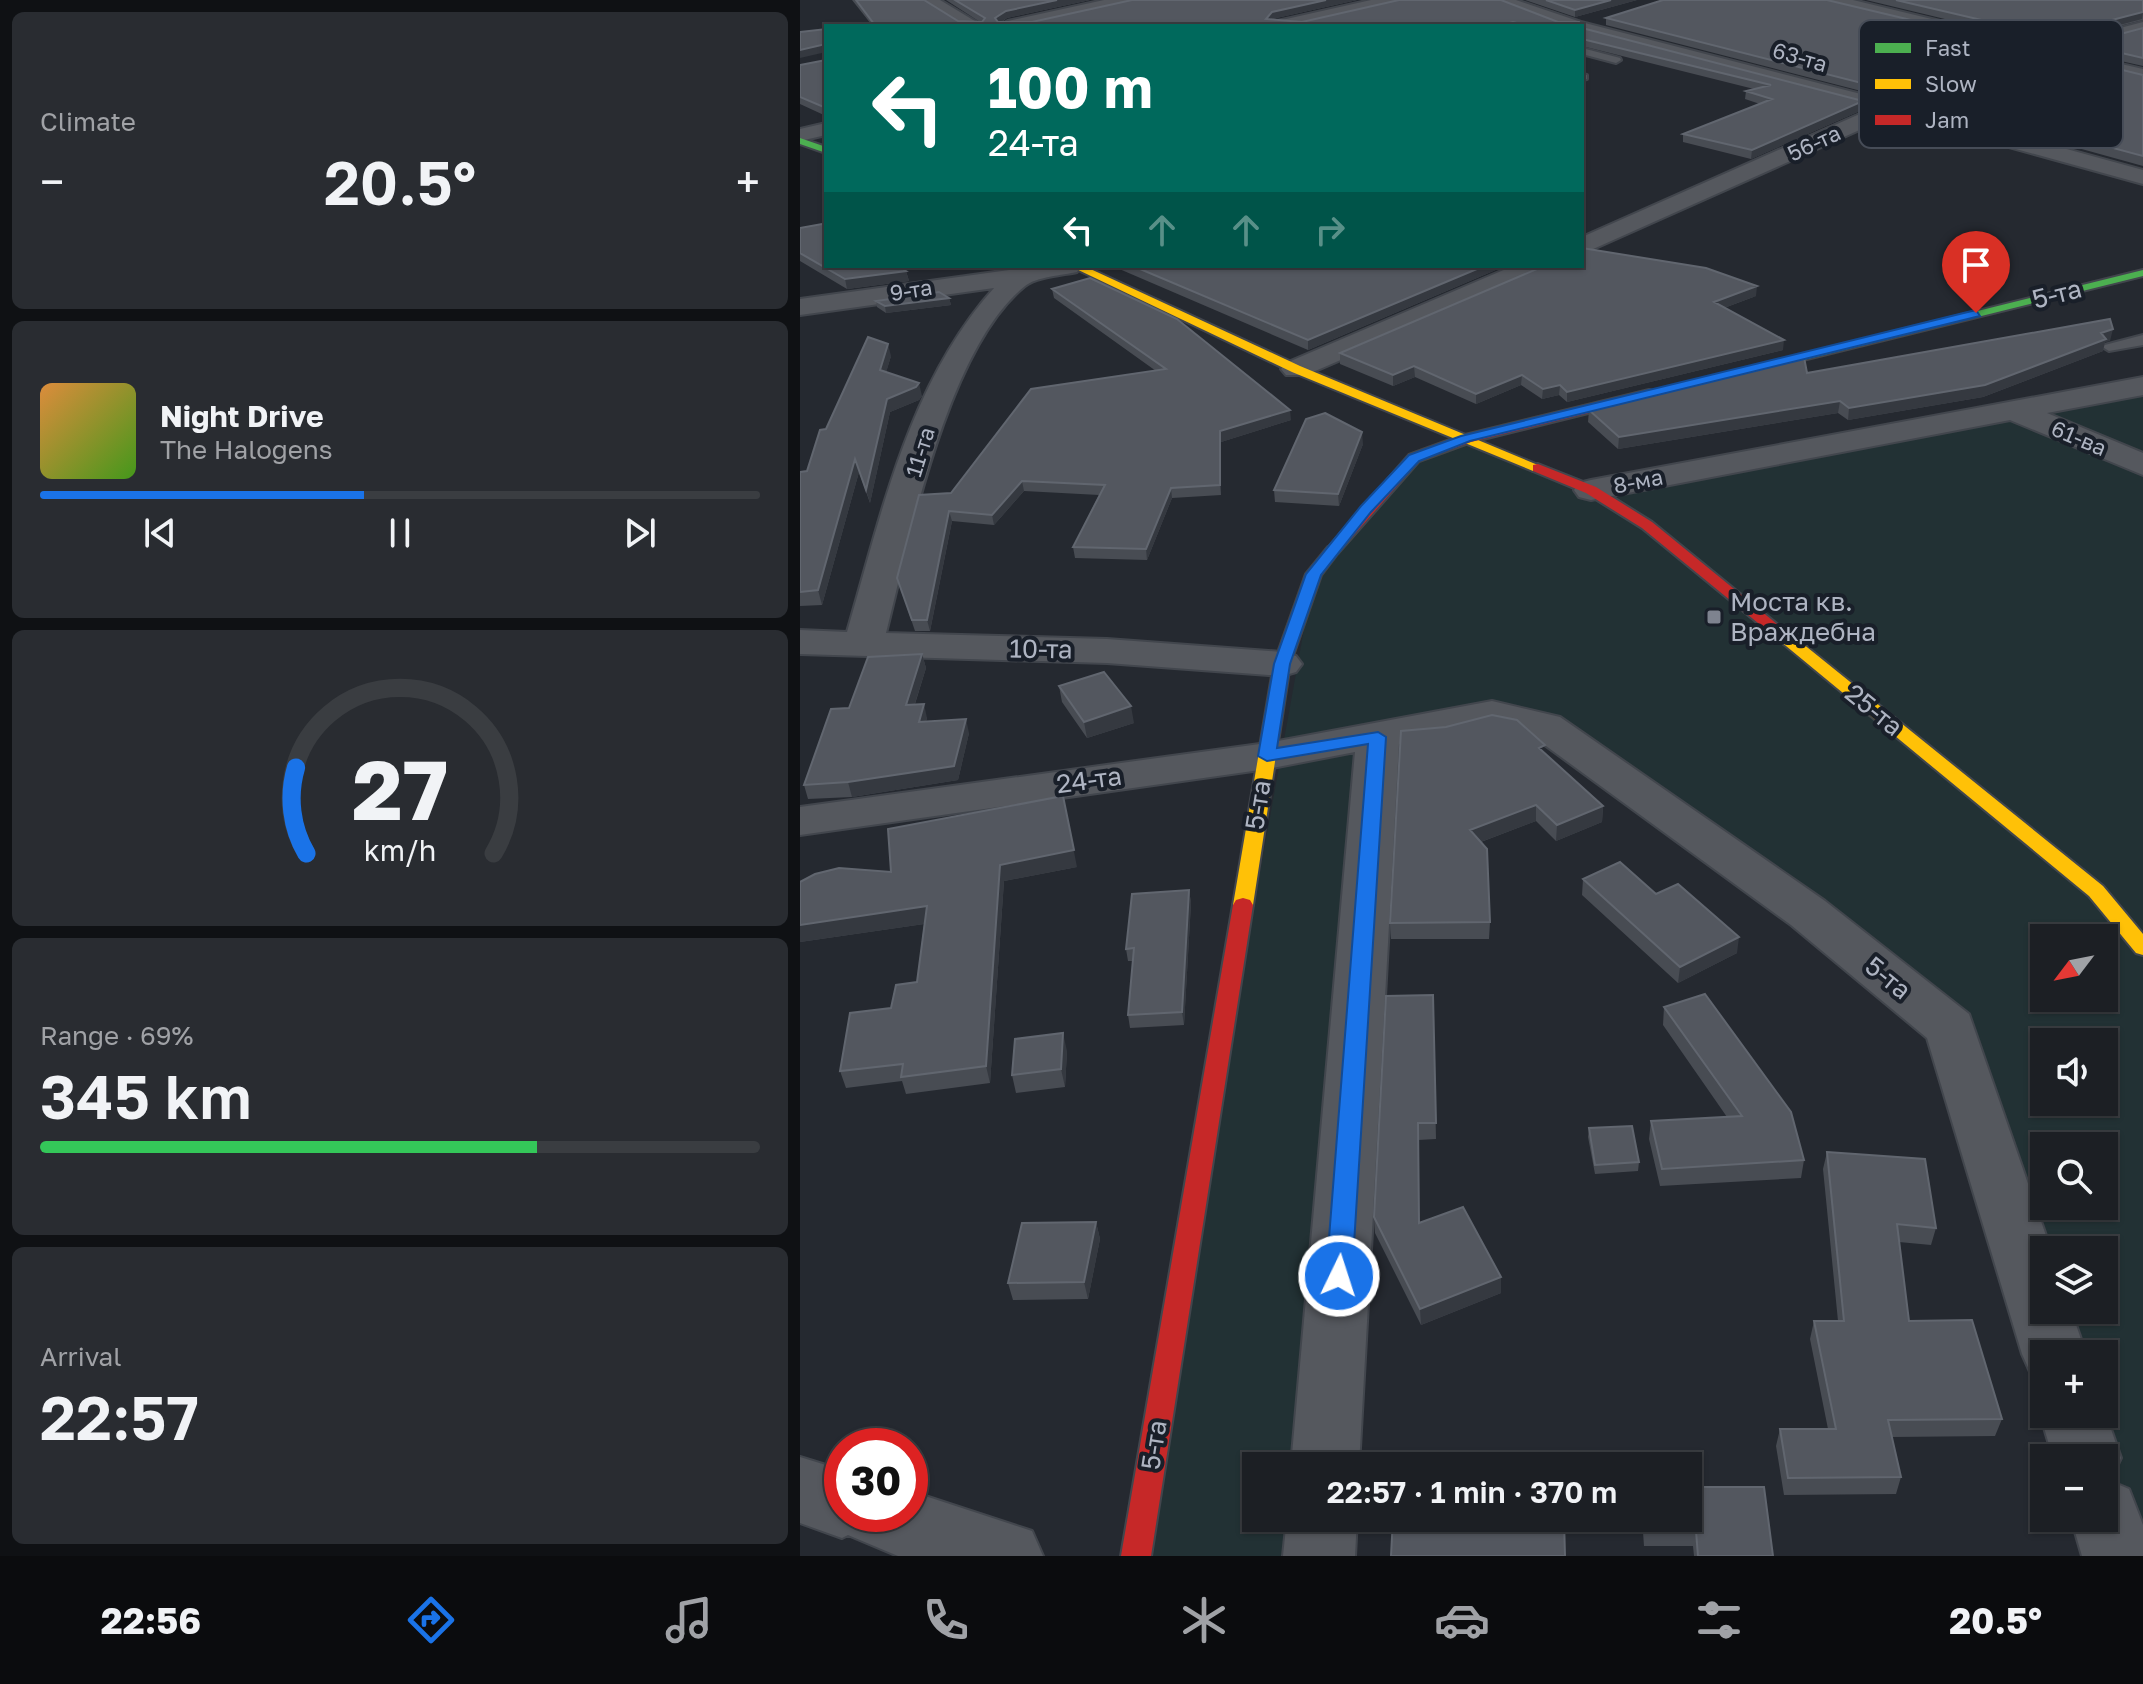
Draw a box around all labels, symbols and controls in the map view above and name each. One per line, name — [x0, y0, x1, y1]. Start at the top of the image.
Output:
legend — [1859, 20, 2123, 148]
text: Fast — [1925, 34, 1971, 61]
street label: 63-та — [1770, 36, 1831, 77]
text: 100 m — [988, 53, 1153, 120]
icon: left — [856, 56, 960, 160]
text: Slow — [1925, 70, 1977, 97]
text: Climate — [40, 106, 136, 137]
text: Jam — [1925, 106, 1969, 133]
street label: 56-та — [1783, 119, 1845, 166]
text: 24-та — [988, 121, 1079, 164]
text: 20.5° — [324, 146, 476, 218]
text: − — [40, 155, 64, 208]
text: + — [736, 155, 760, 208]
icon: left — [1056, 208, 1100, 252]
icon: ahead — [1140, 208, 1184, 252]
icon: ahead — [1224, 208, 1268, 252]
icon: right — [1308, 208, 1352, 252]
pin — [1942, 231, 2010, 313]
icon: arrive — [1954, 243, 1998, 287]
street label: 5-та — [2029, 272, 2085, 315]
street label: 9-та — [888, 273, 934, 306]
text: Night Drive — [160, 398, 324, 434]
street label: 61-ва — [2048, 414, 2111, 461]
street label: 11-та — [899, 424, 940, 480]
text: The Halogens — [160, 434, 333, 465]
street label: 8-ма — [1611, 462, 1665, 499]
icon: previous — [138, 511, 182, 555]
icon: pause — [378, 511, 422, 555]
icon: next — [618, 511, 662, 555]
place label: Моста кв. Враждебна — [1730, 586, 1876, 647]
marker: Моста кв. Враждебна — [1705, 608, 1723, 626]
street label: 10-та — [1009, 632, 1073, 665]
street label: 25-та — [1839, 677, 1909, 742]
text: 27 — [352, 738, 448, 838]
street label: 24-та — [1054, 760, 1124, 799]
street label: 5-та — [1238, 778, 1277, 832]
text: km/h — [364, 833, 436, 867]
north arrow — [2030, 924, 2118, 1012]
map controls — [2030, 924, 2118, 1532]
street label: 5-та — [1859, 950, 1917, 1005]
text: Range · 69% — [40, 1020, 193, 1051]
button: sound — [2030, 1028, 2118, 1116]
text: 345 km — [40, 1060, 252, 1132]
button: search — [2030, 1132, 2118, 1220]
position arrow — [1297, 1234, 1381, 1318]
button: layers — [2030, 1236, 2118, 1324]
button: + — [2030, 1340, 2118, 1428]
text: Arrival — [40, 1341, 121, 1372]
text: 22:57 — [40, 1381, 199, 1453]
street label: 5-та — [1134, 1418, 1173, 1472]
speed limit sign: 30 — [824, 1428, 928, 1532]
button: − — [2030, 1444, 2118, 1532]
text: 22:57 · 1 min · 370 m — [1327, 1474, 1617, 1510]
icon: directions — [403, 1592, 459, 1648]
icon: music — [661, 1592, 717, 1648]
icon: phone — [918, 1592, 974, 1648]
icon: climate — [1176, 1592, 1232, 1648]
icon: car — [1434, 1592, 1490, 1648]
icon: filters — [1691, 1592, 1747, 1648]
text: 22:56 — [101, 1599, 201, 1642]
text: 20.5° — [1949, 1599, 2042, 1642]

